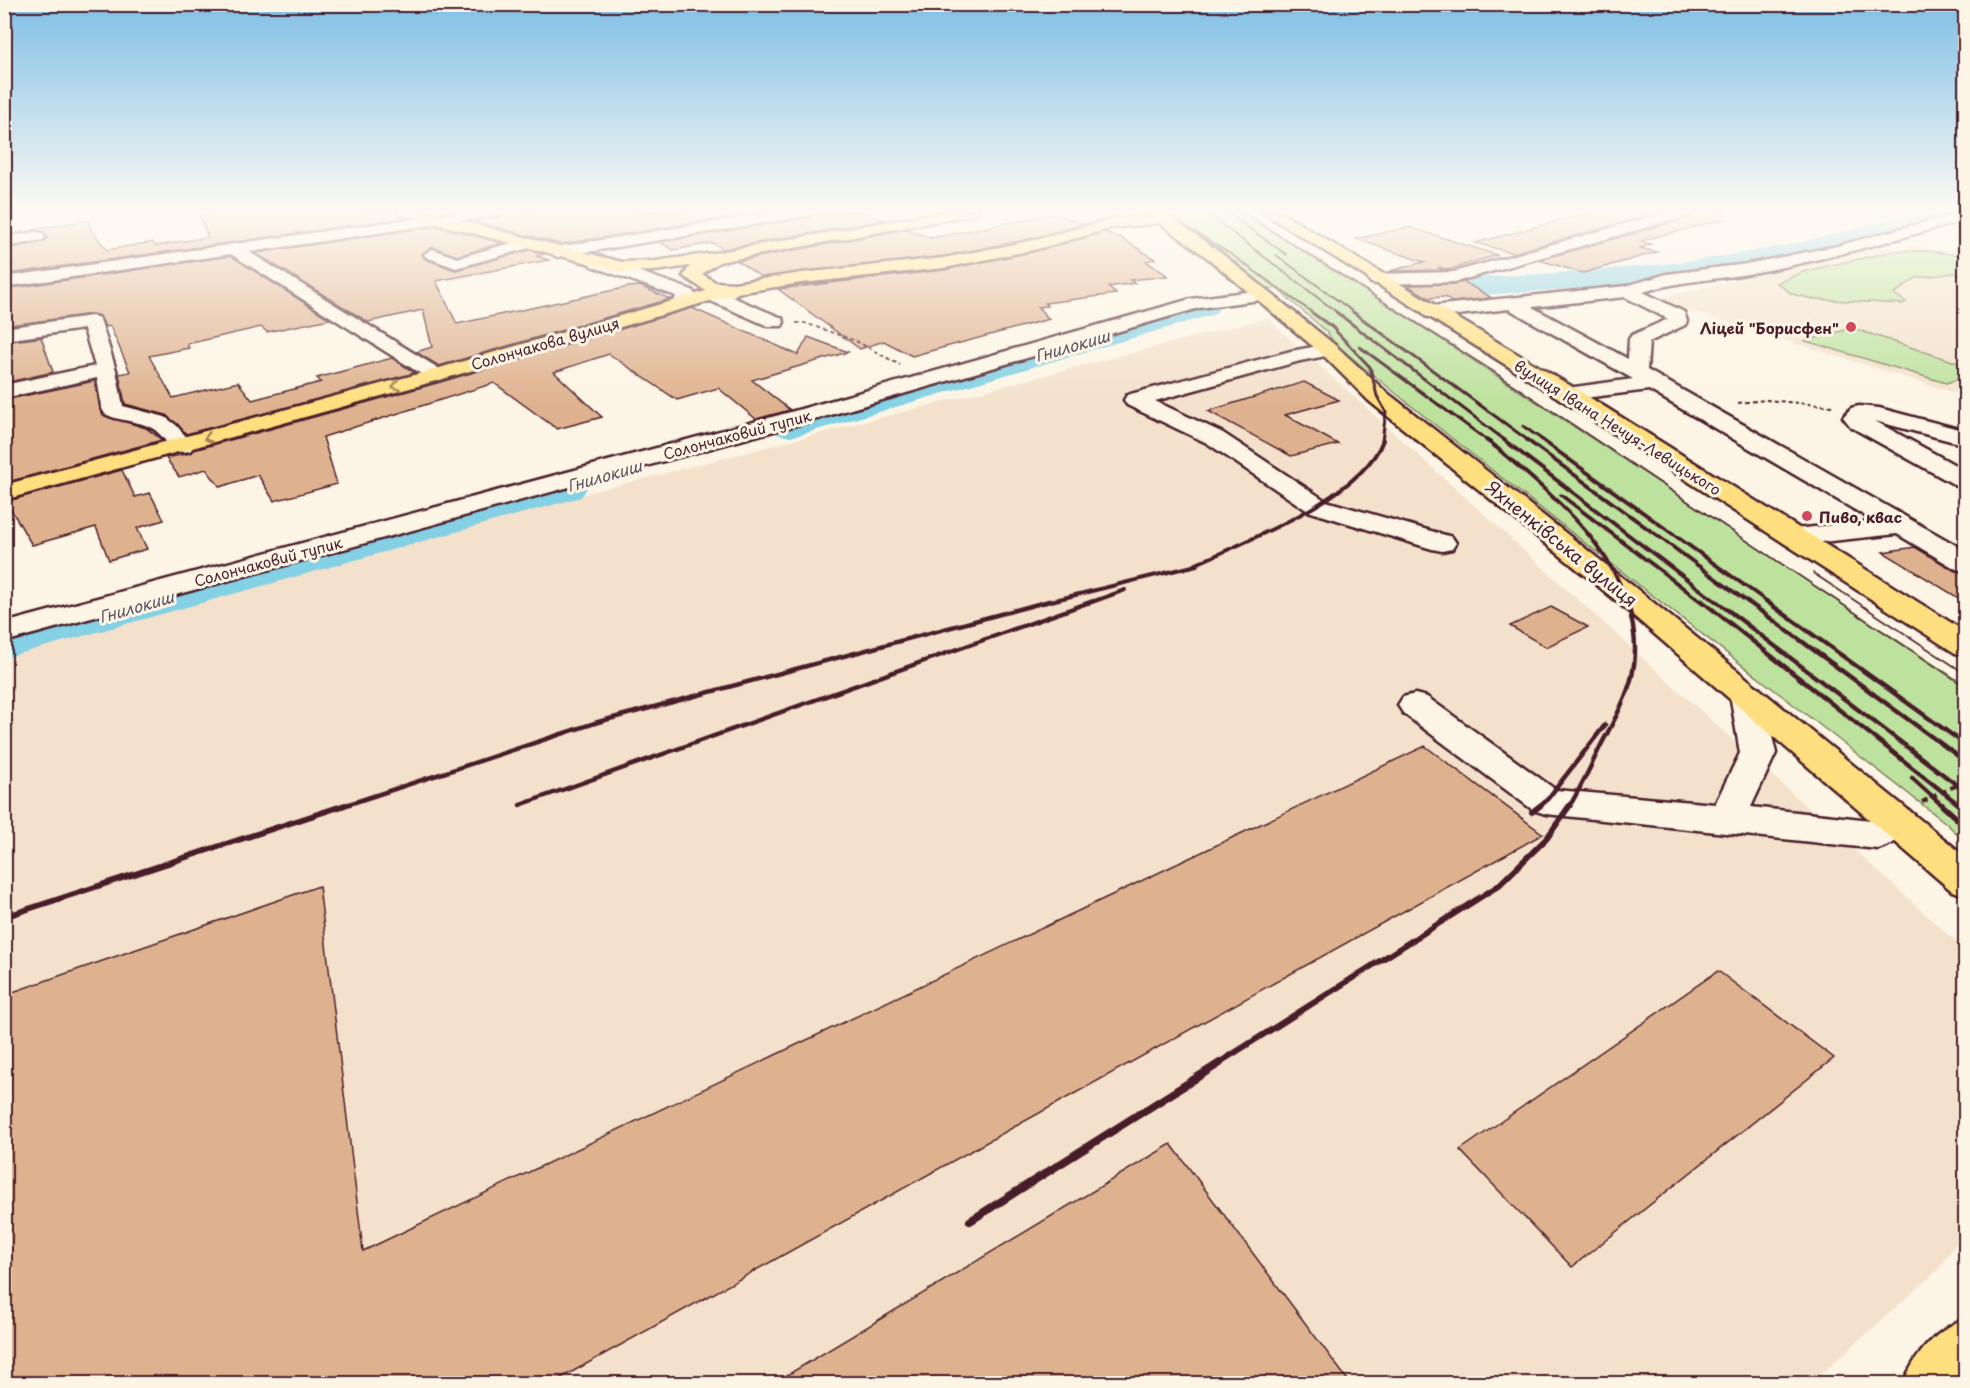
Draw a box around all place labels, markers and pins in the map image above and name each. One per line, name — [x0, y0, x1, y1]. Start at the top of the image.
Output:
place label: Ліцей "Борисфен" — [1700, 316, 1839, 339]
marker: Ліцей "Борисфен" — [1844, 320, 1858, 334]
place label: Пиво, квас — [1819, 505, 1902, 528]
marker: Пиво, квас — [1800, 509, 1814, 523]

